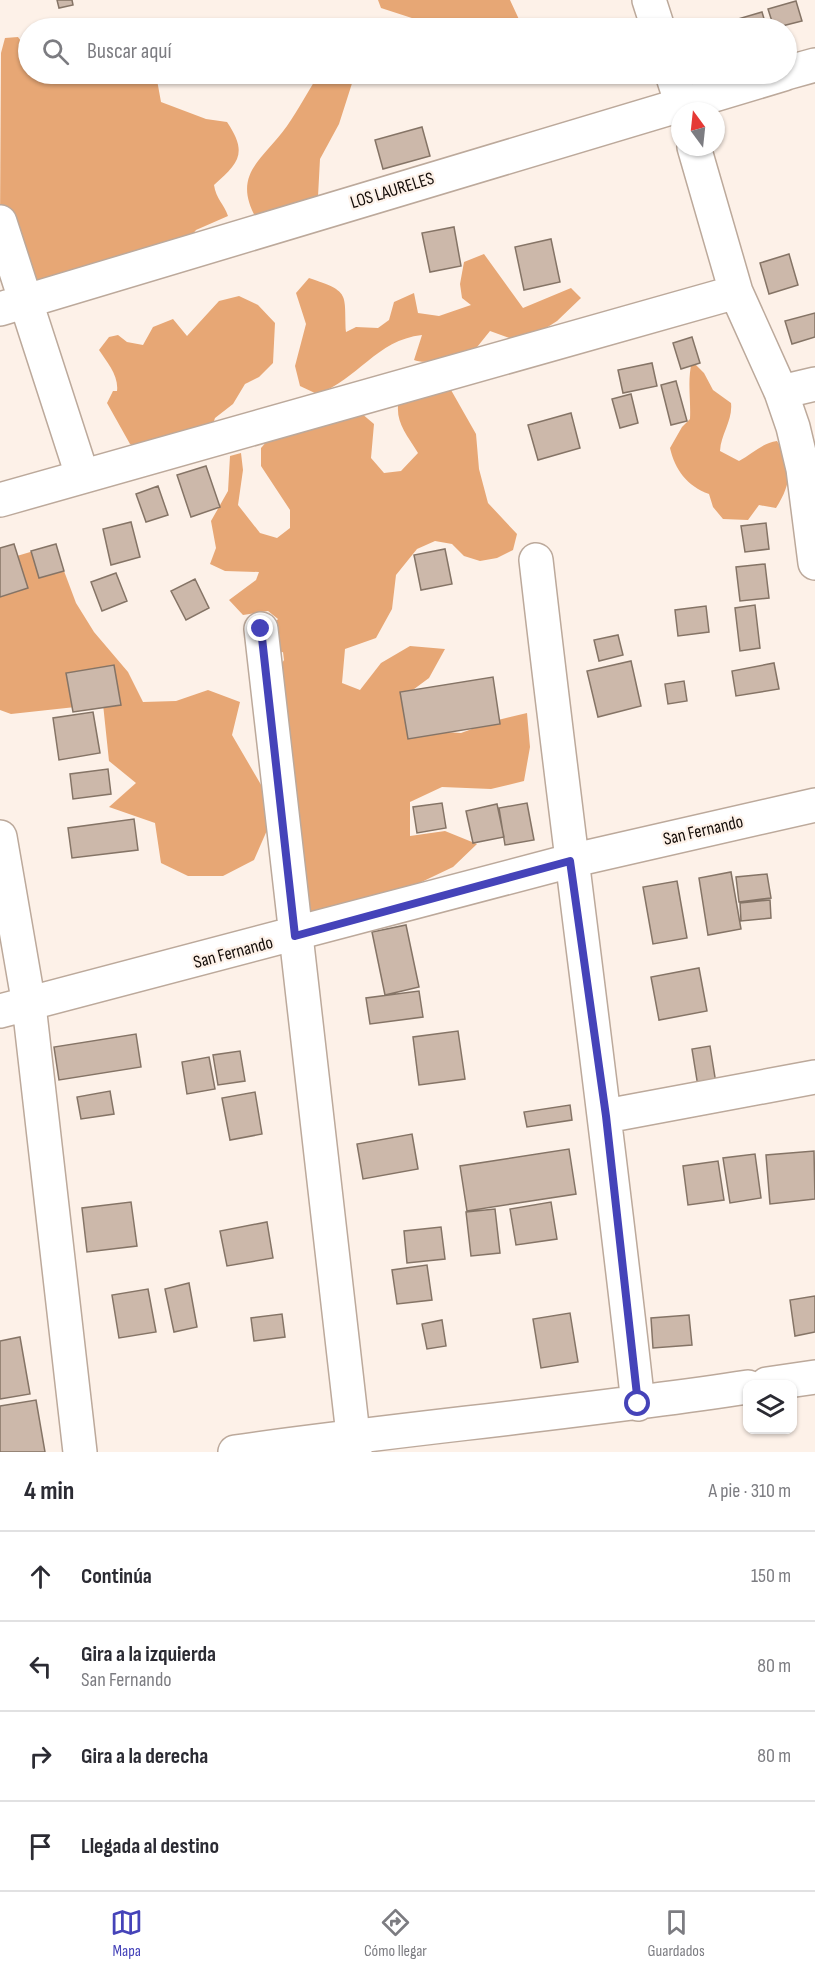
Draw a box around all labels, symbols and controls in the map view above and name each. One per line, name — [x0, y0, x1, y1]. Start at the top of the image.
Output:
search box — [18, 18, 797, 84]
icon: search — [39, 35, 72, 68]
text: Buscar aquí — [87, 38, 172, 65]
north arrow — [671, 102, 725, 156]
street label: LOS LAURELES — [348, 168, 437, 213]
route end — [247, 615, 273, 641]
street label: San Fernando — [661, 811, 745, 850]
street label: San Fernando — [191, 932, 275, 973]
map controls — [743, 1380, 797, 1434]
button: layers — [743, 1380, 797, 1434]
route start — [624, 1390, 650, 1416]
text: 4 min — [24, 1476, 74, 1507]
text: A pie · 310 m — [709, 1479, 791, 1503]
icon: ahead — [24, 1560, 57, 1593]
text: Continúa — [81, 1563, 152, 1590]
text: 150 m — [751, 1564, 791, 1588]
text: Gira a la izquierda — [81, 1641, 216, 1668]
icon: left — [24, 1650, 57, 1683]
text: 80 m — [757, 1654, 791, 1678]
text: San Fernando — [81, 1668, 172, 1692]
icon: right — [24, 1740, 57, 1773]
text: Gira a la derecha — [81, 1743, 208, 1770]
text: 80 m — [757, 1744, 791, 1768]
icon: arrive — [24, 1830, 57, 1863]
text: Llegada al destino — [81, 1833, 219, 1860]
tab: Mapa — [110, 1906, 143, 1961]
tab: Cómo llegar — [364, 1906, 427, 1961]
tab: Guardados — [648, 1906, 705, 1961]

